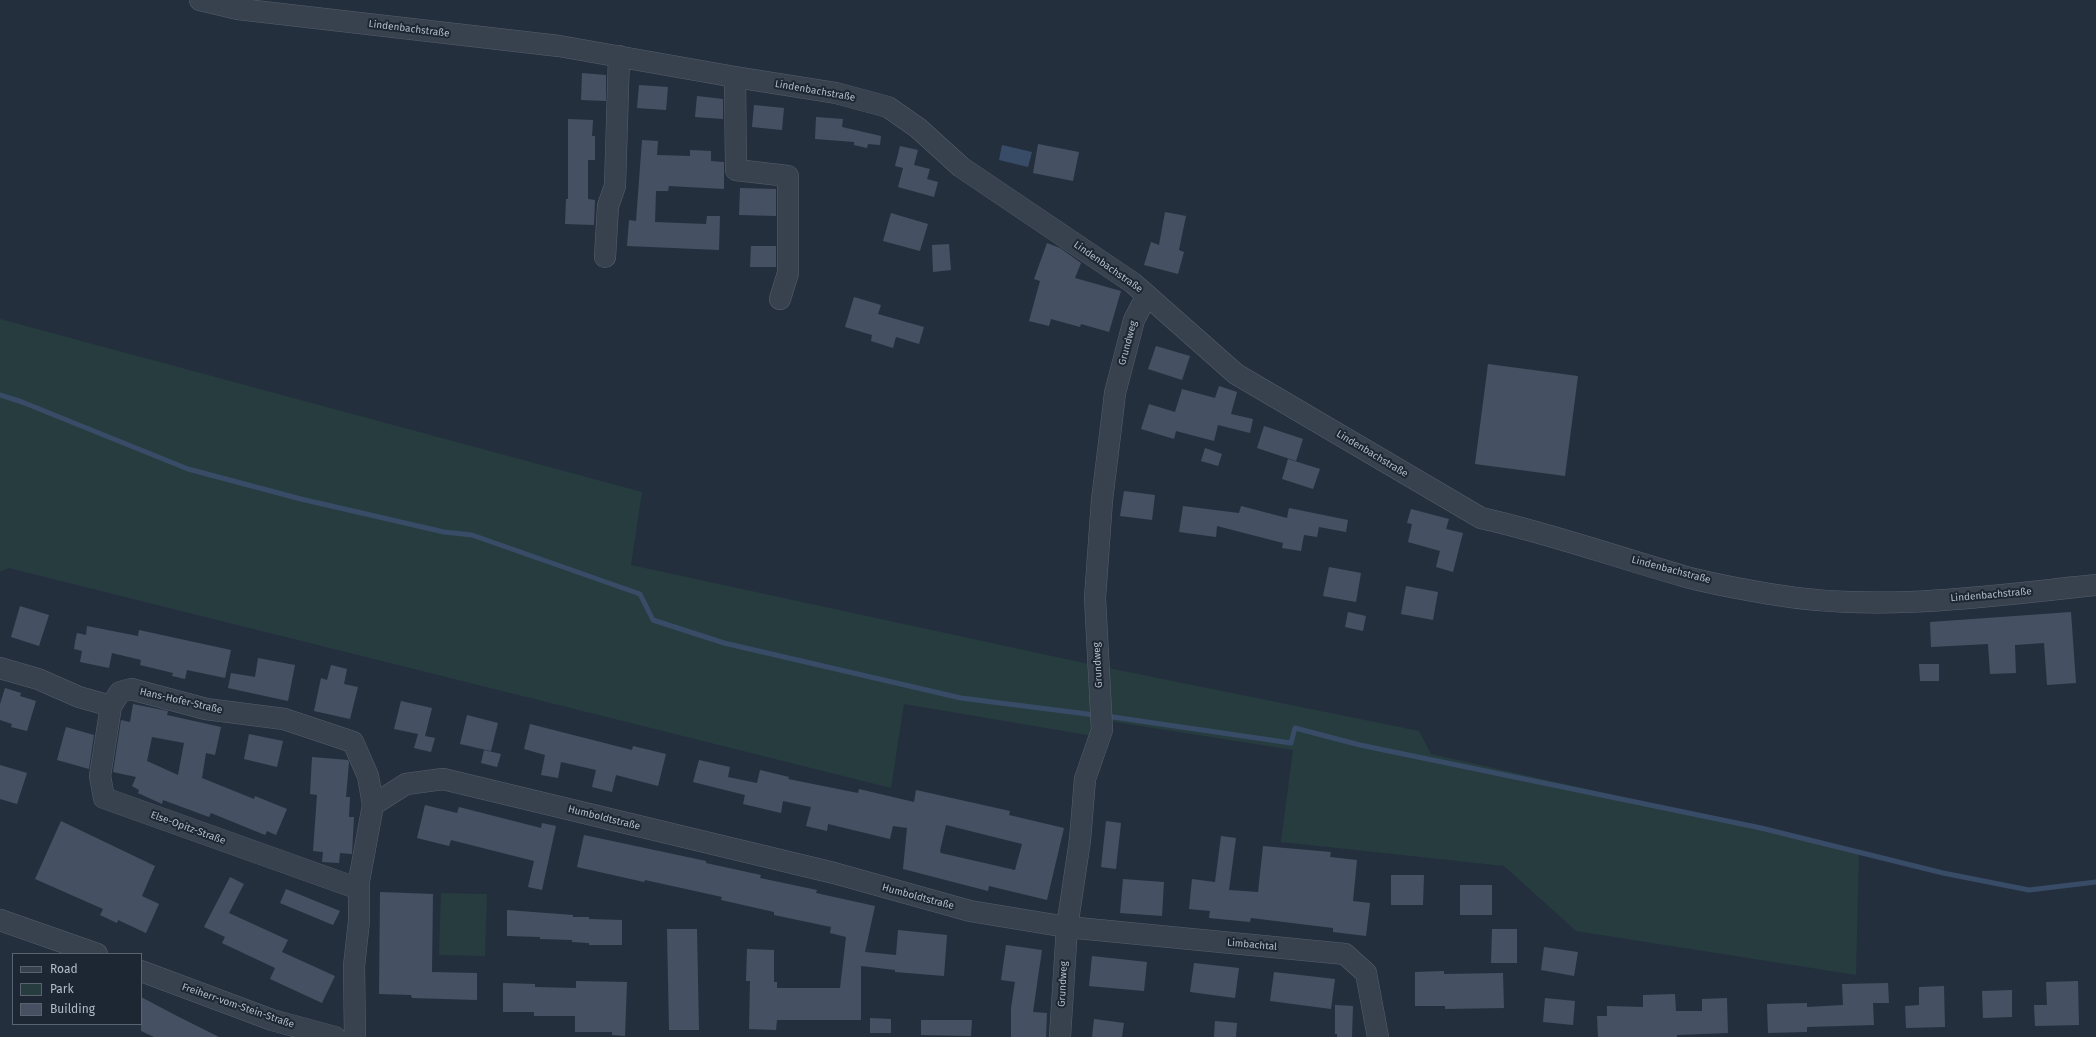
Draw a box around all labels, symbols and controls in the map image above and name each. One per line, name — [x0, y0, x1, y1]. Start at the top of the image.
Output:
street label: Lindenbachstraße — [368, 18, 450, 40]
street label: Lindenbachstraße — [774, 78, 856, 104]
street label: Lindenbachstraße — [1071, 239, 1145, 295]
street label: Grundweg — [1116, 319, 1140, 367]
street label: Lindenbachstraße — [1334, 428, 1410, 480]
street label: Lindenbachstraße — [1630, 554, 1712, 586]
street label: Lindenbachstraße — [1950, 585, 2032, 605]
street label: Grundweg — [1091, 642, 1105, 688]
street label: Hans-Hofer-Straße — [138, 686, 224, 716]
street label: Humboldtstraße — [567, 803, 641, 833]
street label: Else-Opitz-Straße — [149, 809, 227, 847]
street label: Humboldtstraße — [881, 882, 955, 912]
street label: Limbachtal — [1227, 937, 1277, 953]
legend — [12, 953, 142, 1025]
street label: Grundweg — [1056, 961, 1070, 1007]
text: Road — [50, 962, 78, 976]
street label: Freiherr-vom-Stein-Straße — [180, 981, 296, 1031]
text: Park — [50, 982, 74, 996]
text: Building — [50, 1002, 95, 1016]

